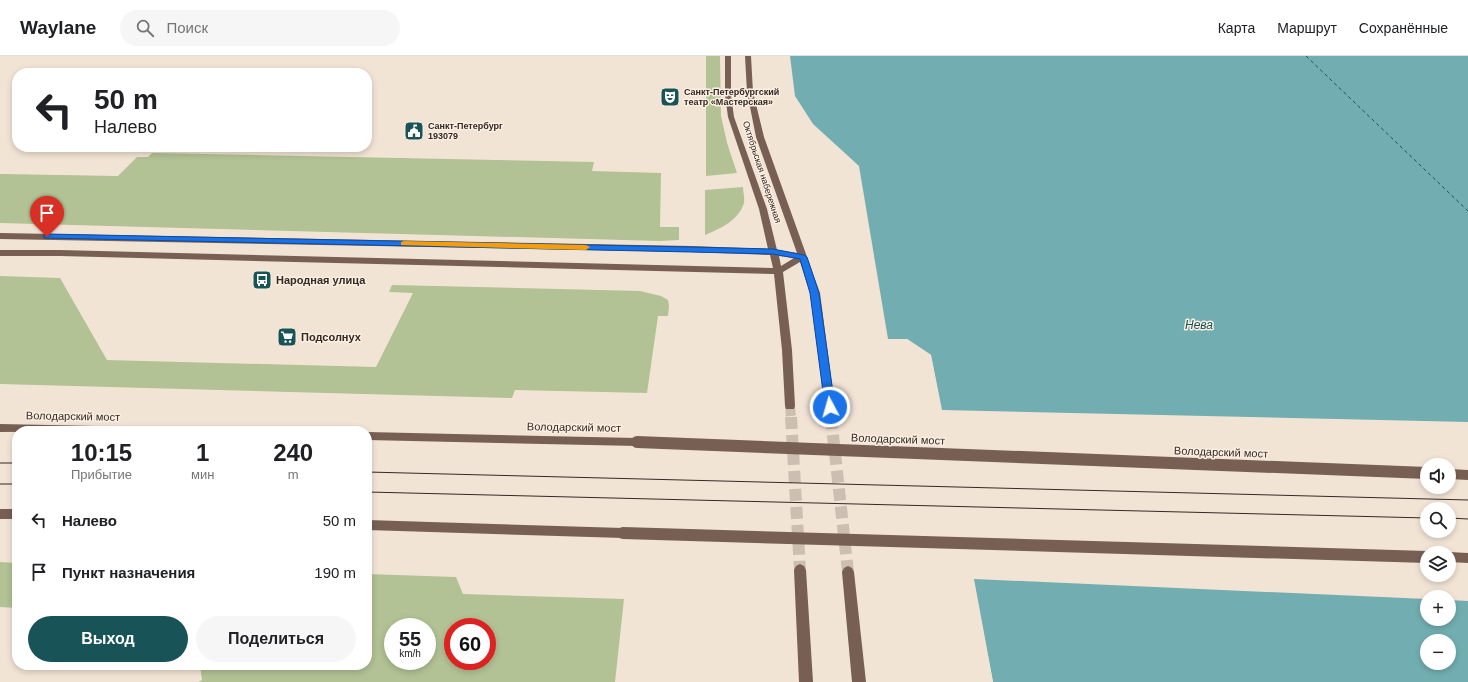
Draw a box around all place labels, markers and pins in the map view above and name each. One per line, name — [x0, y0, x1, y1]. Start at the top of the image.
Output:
theatre icon: Санкт-Петербургский театр «Мастерская» — [659, 86, 681, 108]
place label: Санкт-Петербургский театр «Мастерская» — [684, 87, 779, 107]
public building icon: Санкт-Петербург 193079 — [403, 120, 425, 142]
place label: Санкт-Петербург 193079 — [428, 121, 503, 141]
pin — [30, 196, 64, 237]
bus stop icon: Народная улица — [251, 269, 273, 291]
place label: Народная улица — [276, 274, 366, 286]
supermarket icon: Подсолнух — [276, 326, 298, 348]
place label: Подсолнух — [301, 331, 362, 343]

